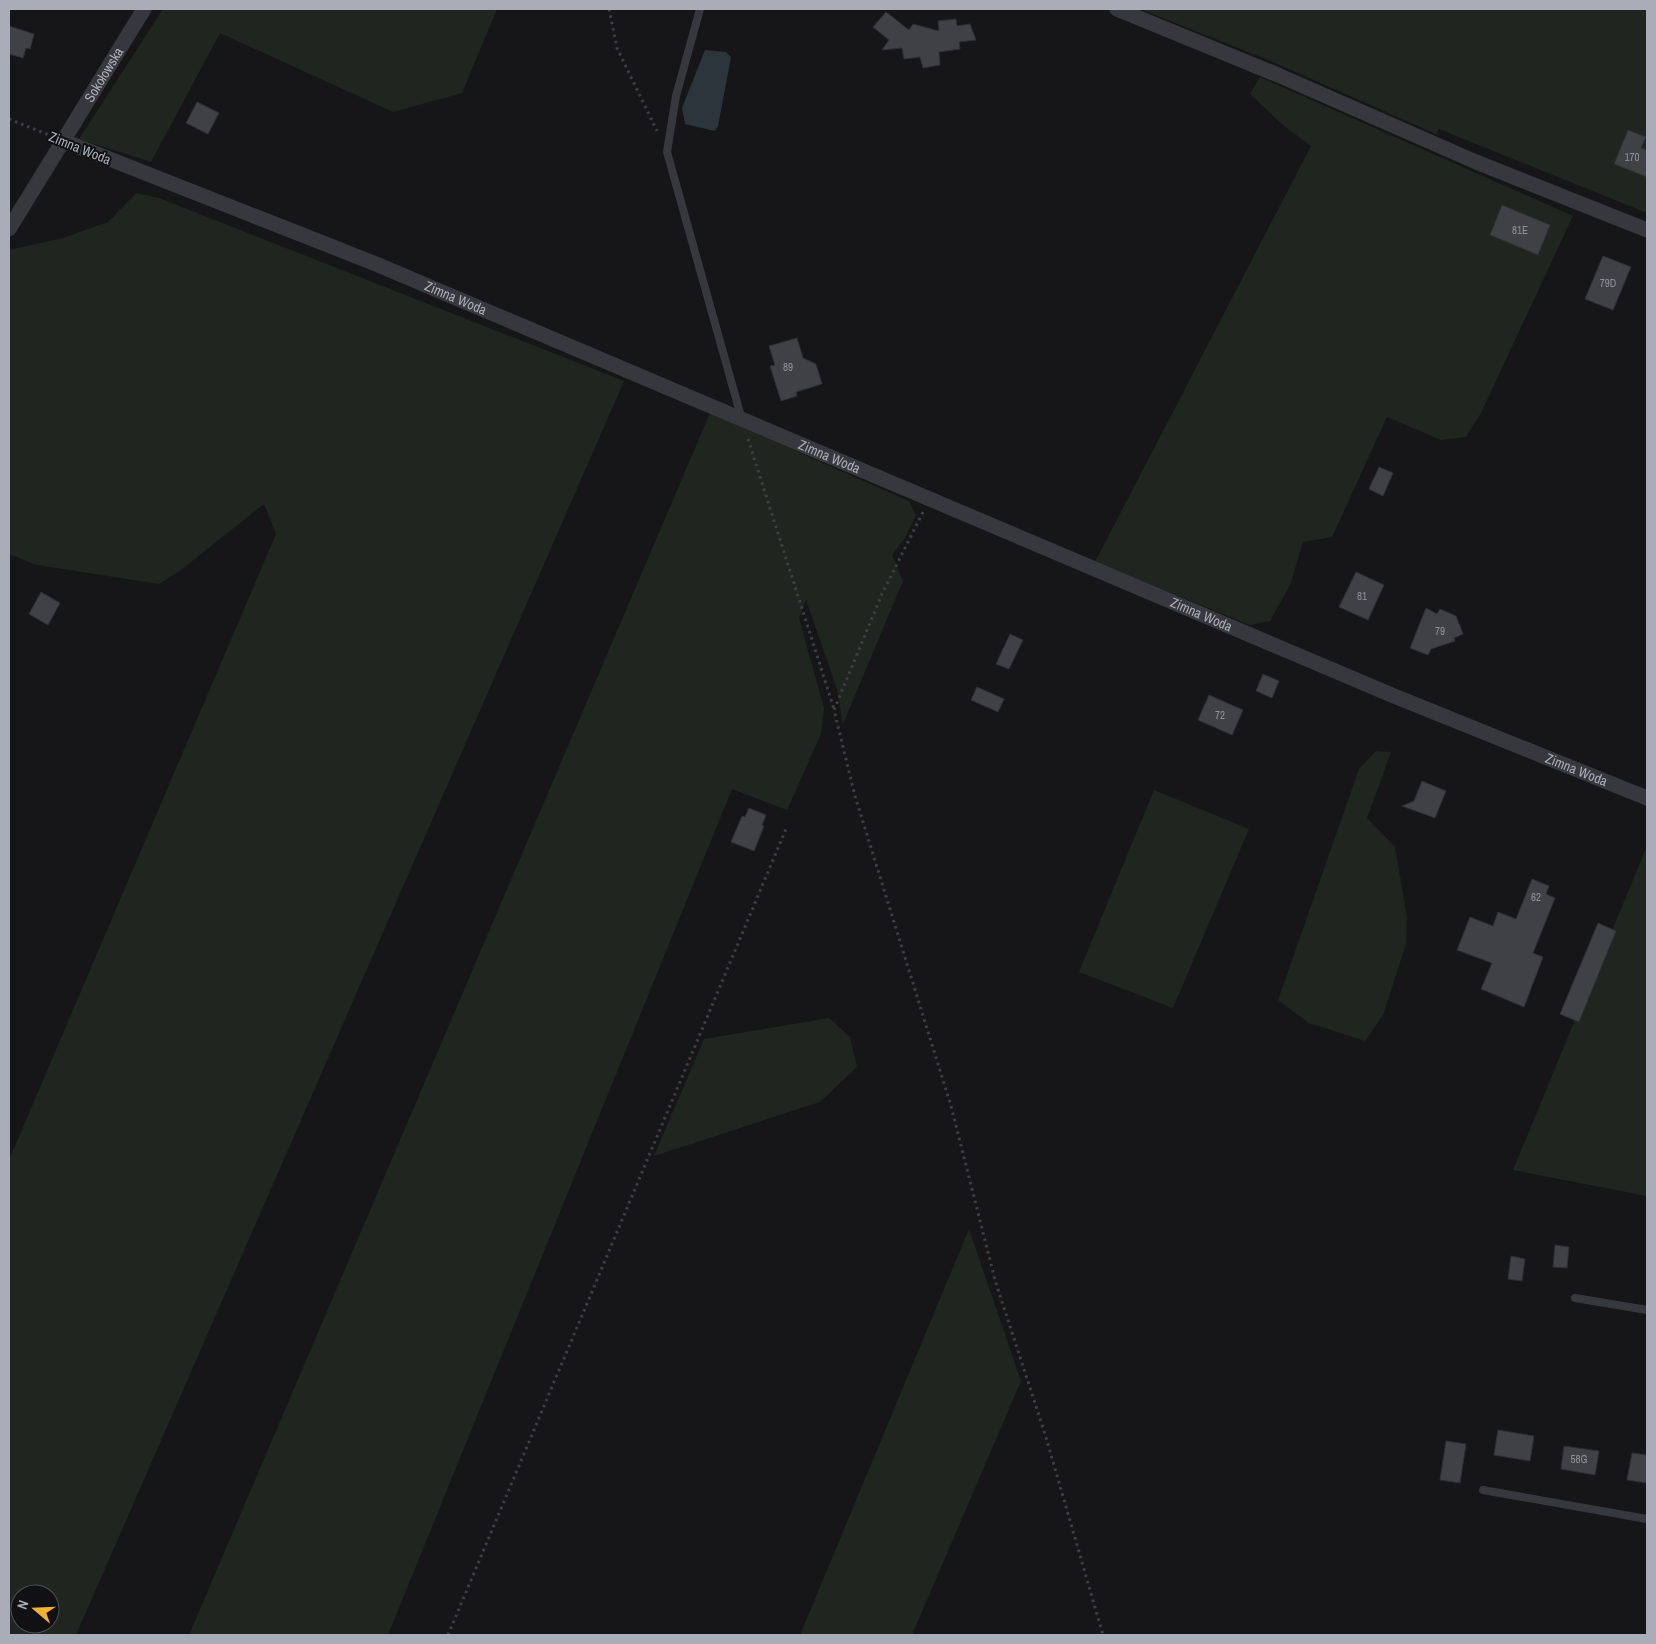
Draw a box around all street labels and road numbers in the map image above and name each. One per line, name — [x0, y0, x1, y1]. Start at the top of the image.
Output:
street label: Sokołowska — [80, 43, 128, 106]
street label: Zimna Woda — [46, 127, 114, 169]
street label: Zimna Woda — [422, 277, 490, 319]
street label: Zimna Woda — [796, 435, 864, 478]
street label: Zimna Woda — [1168, 593, 1236, 636]
street label: Zimna Woda — [1543, 749, 1611, 790]

